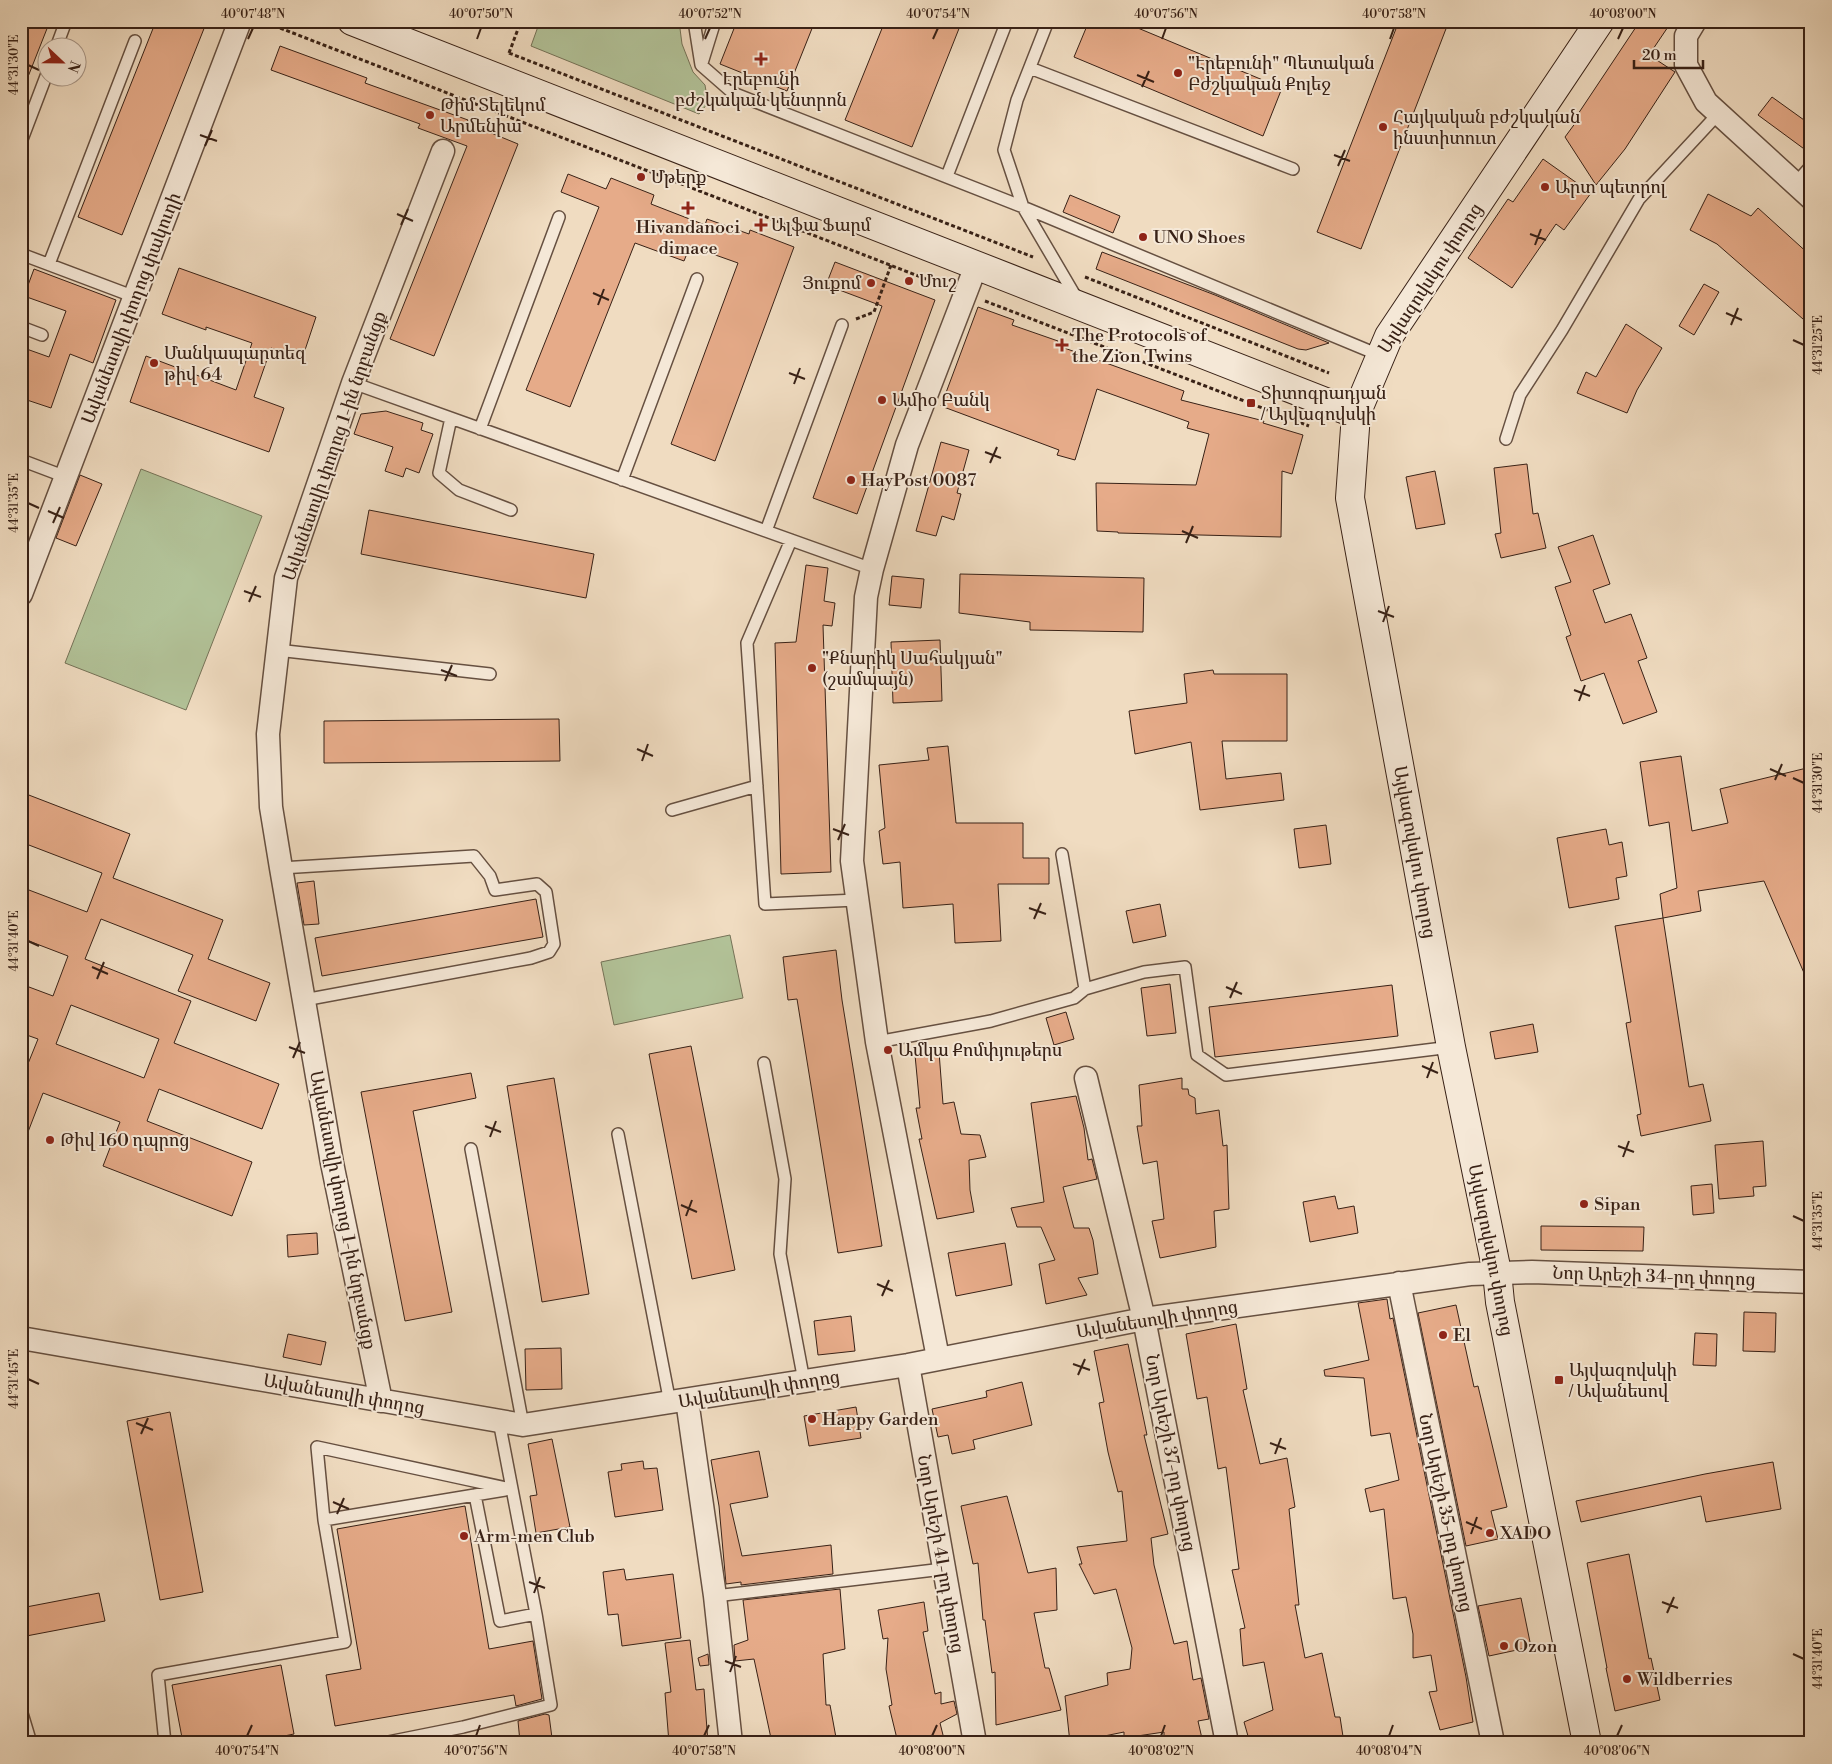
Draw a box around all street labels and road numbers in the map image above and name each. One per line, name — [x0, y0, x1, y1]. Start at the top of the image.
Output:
street label: Ավանեսովի փողոց փակուղի — [77, 189, 186, 427]
street label: Այվազովսկու փողոց — [1373, 199, 1488, 358]
street label: Ավանեսովի փողոց 1-ին նրբանցք — [277, 308, 392, 584]
street label: Այվազովսկու փողոց — [1388, 764, 1441, 940]
street label: Ավանեսովի փողոց 1-ին նրբանցք — [304, 1069, 381, 1352]
street label: Այվազովսկու փողոց — [1463, 1162, 1518, 1338]
street label: Նոր Արեշի 34-րդ փողոց — [1552, 1261, 1756, 1292]
street label: Ավանեսովի փողոց — [1075, 1295, 1240, 1344]
street label: Նոր Արեշի 37-րդ փողոց — [1140, 1352, 1201, 1554]
street label: Ավանեսովի փողոց — [677, 1365, 842, 1414]
street label: Ավանեսովի փողոց — [261, 1369, 426, 1420]
street label: Նոր Արեշի 35-րդ փողոց — [1413, 1412, 1478, 1614]
street label: Նոր Արեշի 41-րդ փողոց — [912, 1453, 969, 1655]

